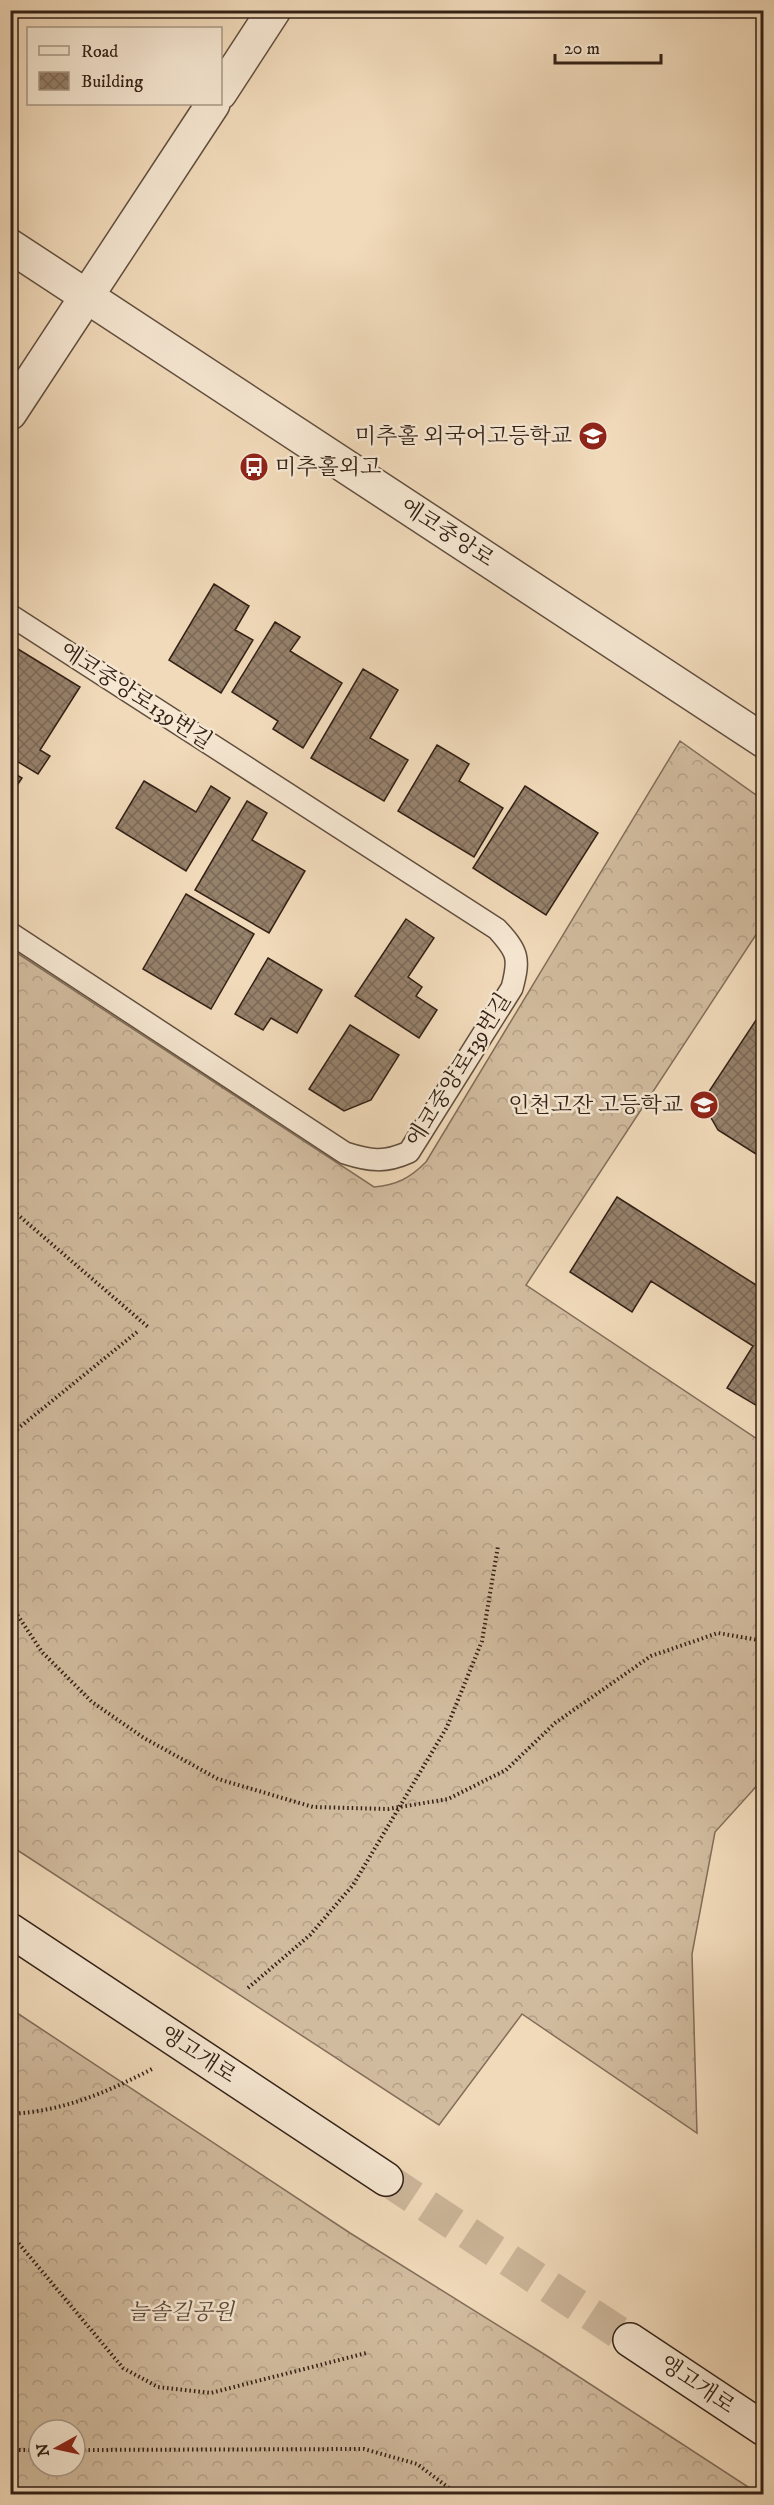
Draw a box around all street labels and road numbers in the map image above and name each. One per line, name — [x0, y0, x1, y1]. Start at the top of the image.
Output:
street label: 에코중앙로 — [395, 493, 499, 573]
street label: 에코중앙로139번길 — [55, 637, 217, 755]
street label: 에코중앙로139번길 — [401, 988, 517, 1152]
street label: 앵고개로 — [155, 2021, 241, 2089]
street label: 앵고개로 — [654, 2350, 740, 2420]

